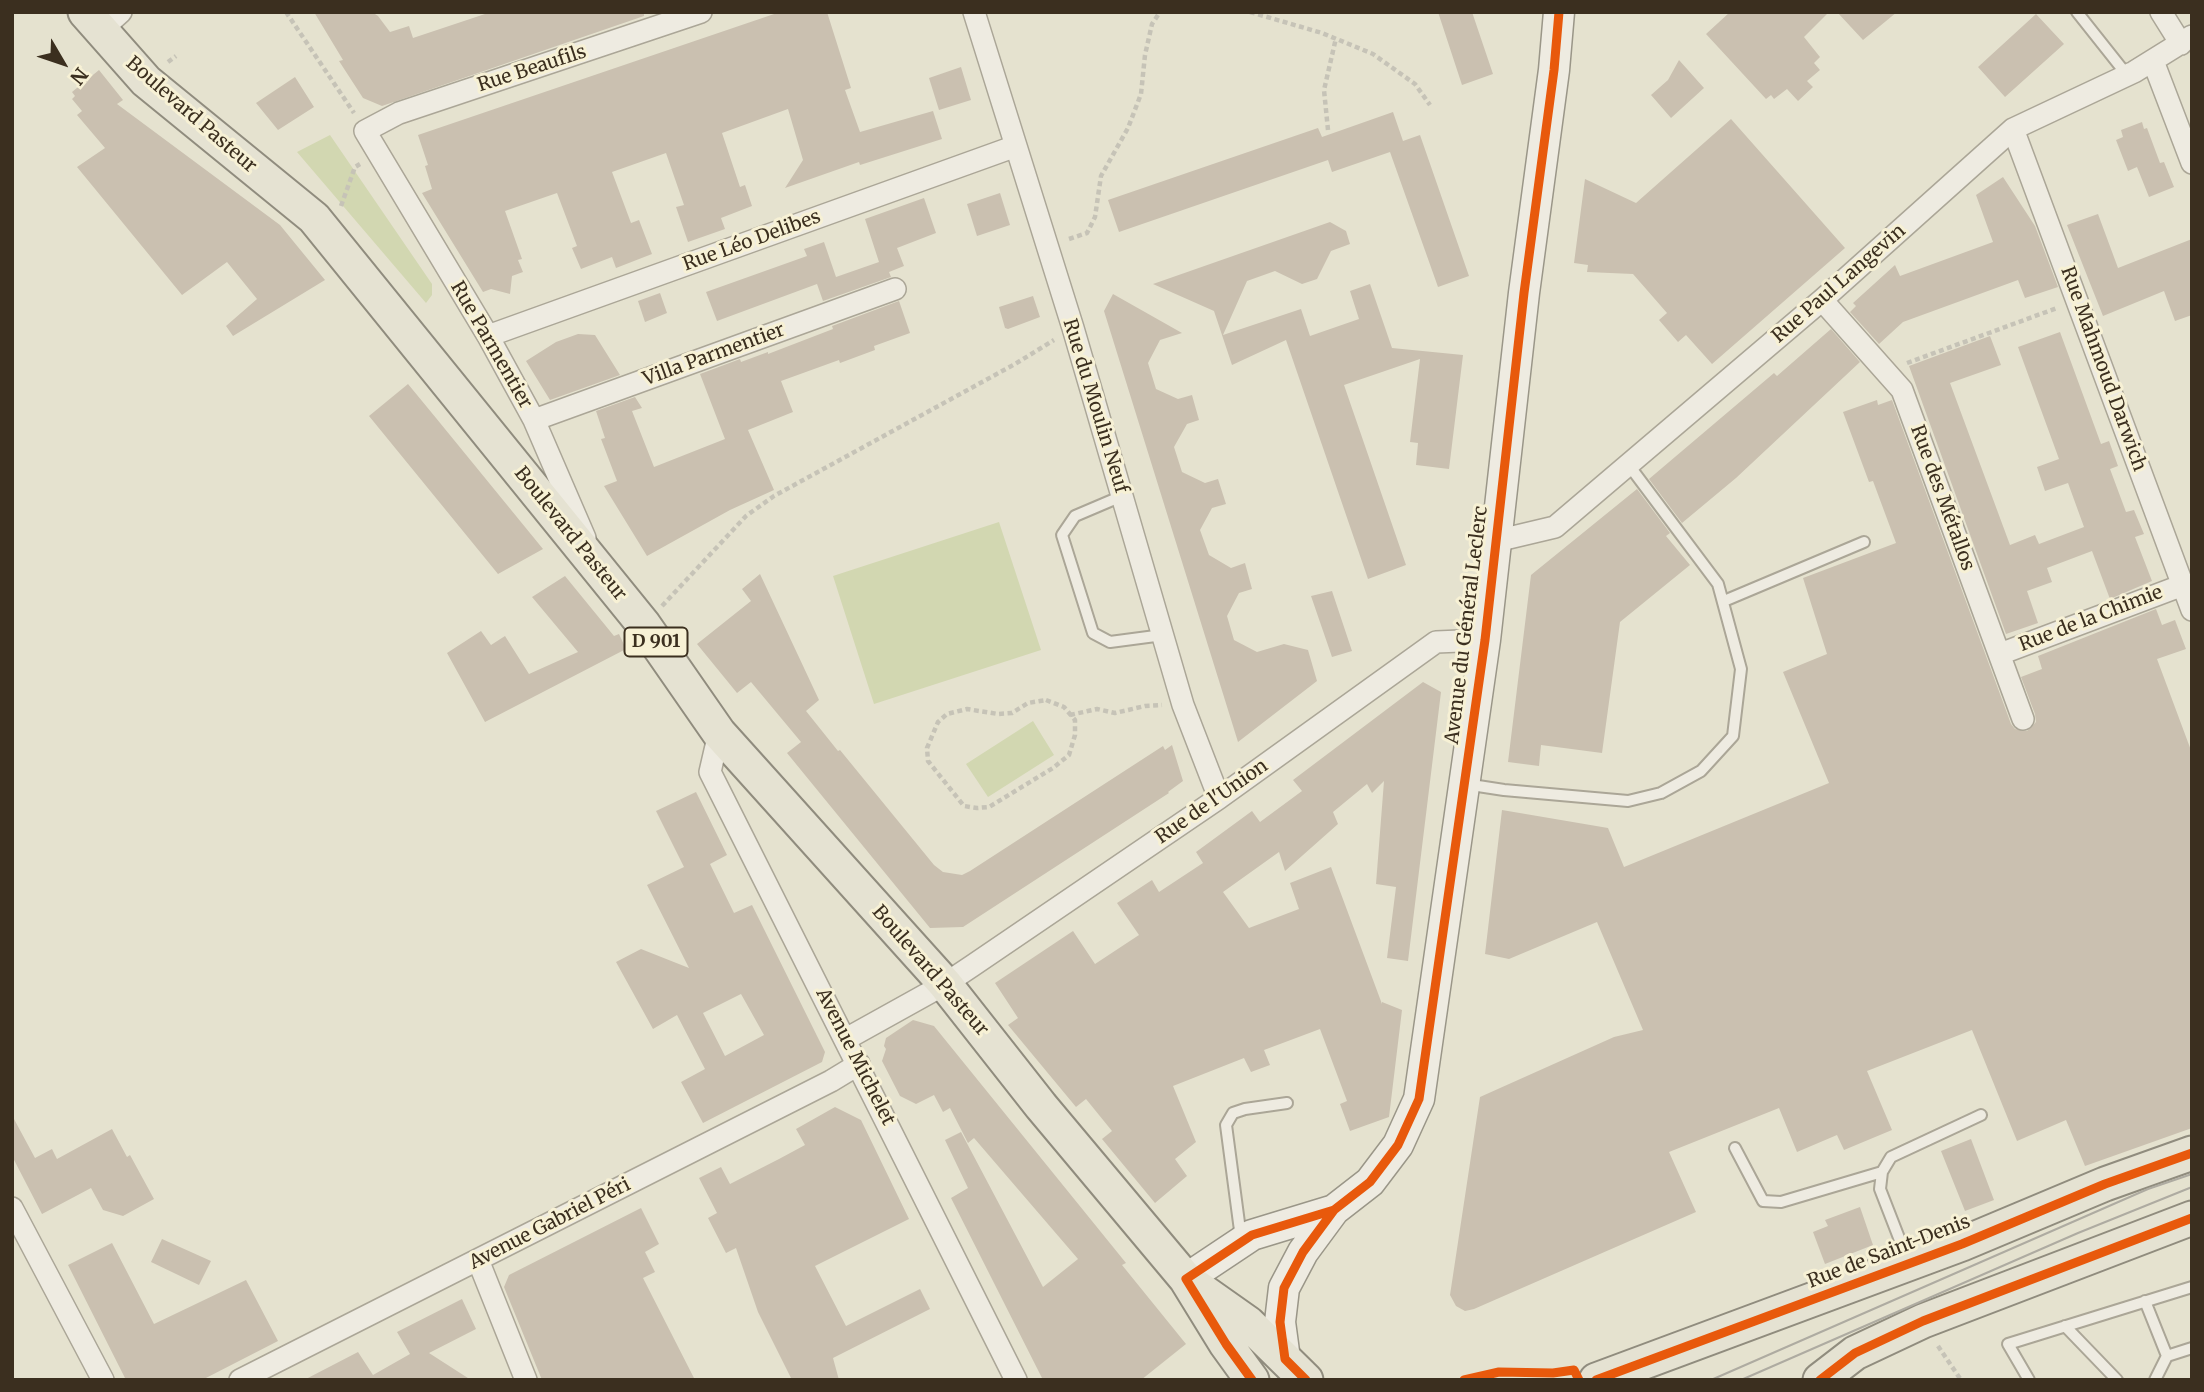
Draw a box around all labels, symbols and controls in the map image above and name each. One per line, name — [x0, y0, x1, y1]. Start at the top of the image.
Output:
north arrow — [28, 28, 98, 98]
street label: Rue Beaufils — [475, 41, 589, 97]
street label: Boulevard Pasteur — [121, 52, 261, 178]
text: N — [65, 63, 93, 90]
street label: Rue Léo Delibes — [680, 206, 824, 276]
street label: Rue Paul Langevin — [1768, 220, 1910, 348]
street label: Rue Mahmoud Darwich — [2055, 264, 2151, 474]
street label: Rue Parmentier — [445, 277, 537, 413]
street label: Rue du Moulin Neuf — [1058, 316, 1132, 496]
street label: Villa Parmentier — [640, 319, 788, 391]
street label: Rue des Métallos — [1905, 422, 1979, 574]
street label: Boulevard Pasteur — [509, 462, 631, 606]
street label: Avenue du Général Leclerc — [1441, 505, 1493, 745]
street label: Rue de la Chimie — [2016, 581, 2166, 657]
road number: D 901 — [624, 628, 688, 656]
street label: Rue de l'Union — [1151, 755, 1273, 849]
street label: Boulevard Pasteur — [867, 901, 993, 1041]
street label: Avenue Michelet — [811, 985, 899, 1129]
street label: Avenue Gabriel Péri — [466, 1173, 634, 1275]
street label: Rue de Saint-Denis — [1804, 1210, 1974, 1294]

